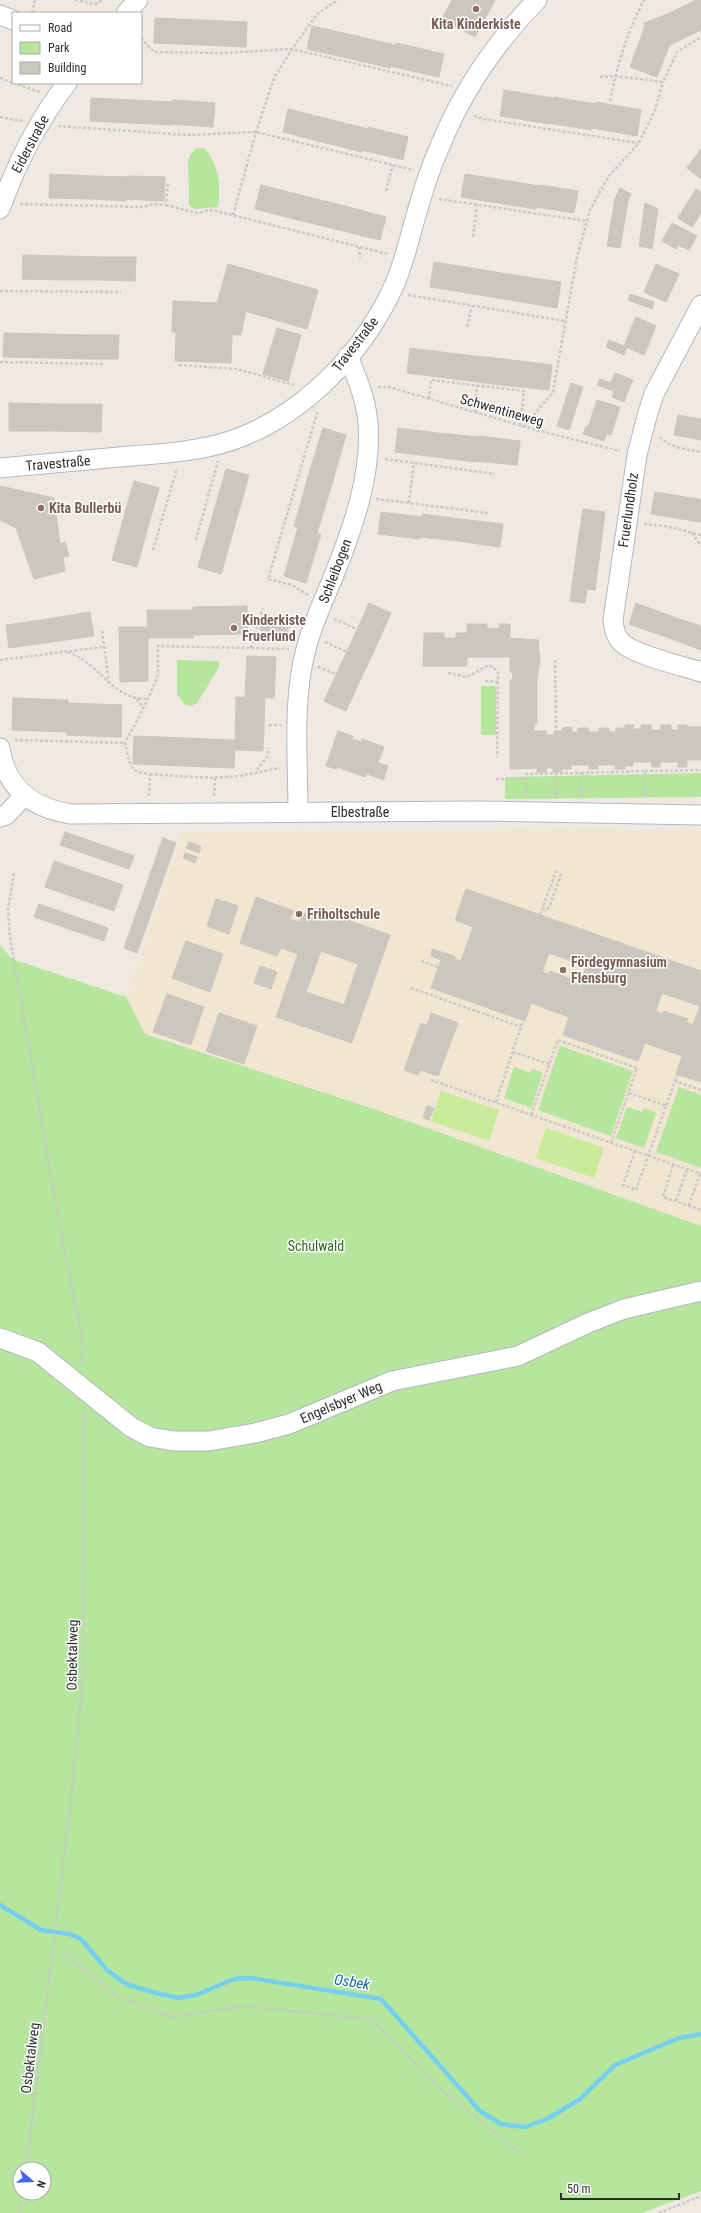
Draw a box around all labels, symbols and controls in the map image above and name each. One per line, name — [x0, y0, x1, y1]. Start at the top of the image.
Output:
marker: Kita Kinderkiste — [471, 4, 481, 14]
legend — [12, 12, 142, 84]
place label: Kita Kinderkiste — [431, 16, 521, 32]
text: Road — [48, 21, 72, 35]
text: Park — [48, 41, 70, 55]
text: Building — [48, 61, 86, 75]
street label: Eiderstraße — [8, 112, 52, 176]
street label: Travestraße — [329, 313, 382, 375]
street label: Schwentineweg — [458, 390, 546, 430]
street label: Travestraße — [25, 452, 91, 474]
street label: Fruerlundholz — [615, 472, 641, 548]
place label: Kita Bullerbü — [49, 500, 121, 516]
marker: Kita Bullerbü — [36, 503, 46, 513]
street label: Schleibogen — [315, 537, 355, 605]
place label: Kinderkiste Fruerlund — [242, 612, 306, 644]
marker: Kinderkiste Fruerlund — [229, 623, 239, 633]
street label: Elbestraße — [331, 804, 390, 820]
place label: Friholtschule — [307, 906, 380, 922]
marker: Friholtschule — [294, 909, 304, 919]
place label: Fördegymnasium Flensburg — [571, 954, 667, 986]
marker: Fördegymnasium Flensburg — [558, 965, 568, 975]
park label: Schulwald — [288, 1238, 344, 1254]
street label: Engelsbyer Weg — [298, 1378, 384, 1426]
street label: Osbektalweg — [63, 1619, 81, 1691]
water label: Osbek — [333, 1970, 372, 1994]
street label: Osbektalweg — [18, 2022, 42, 2094]
north arrow — [12, 2161, 52, 2201]
scale bar — [561, 2175, 679, 2201]
text: N — [34, 2179, 48, 2190]
text: 50 m — [567, 2182, 591, 2196]

